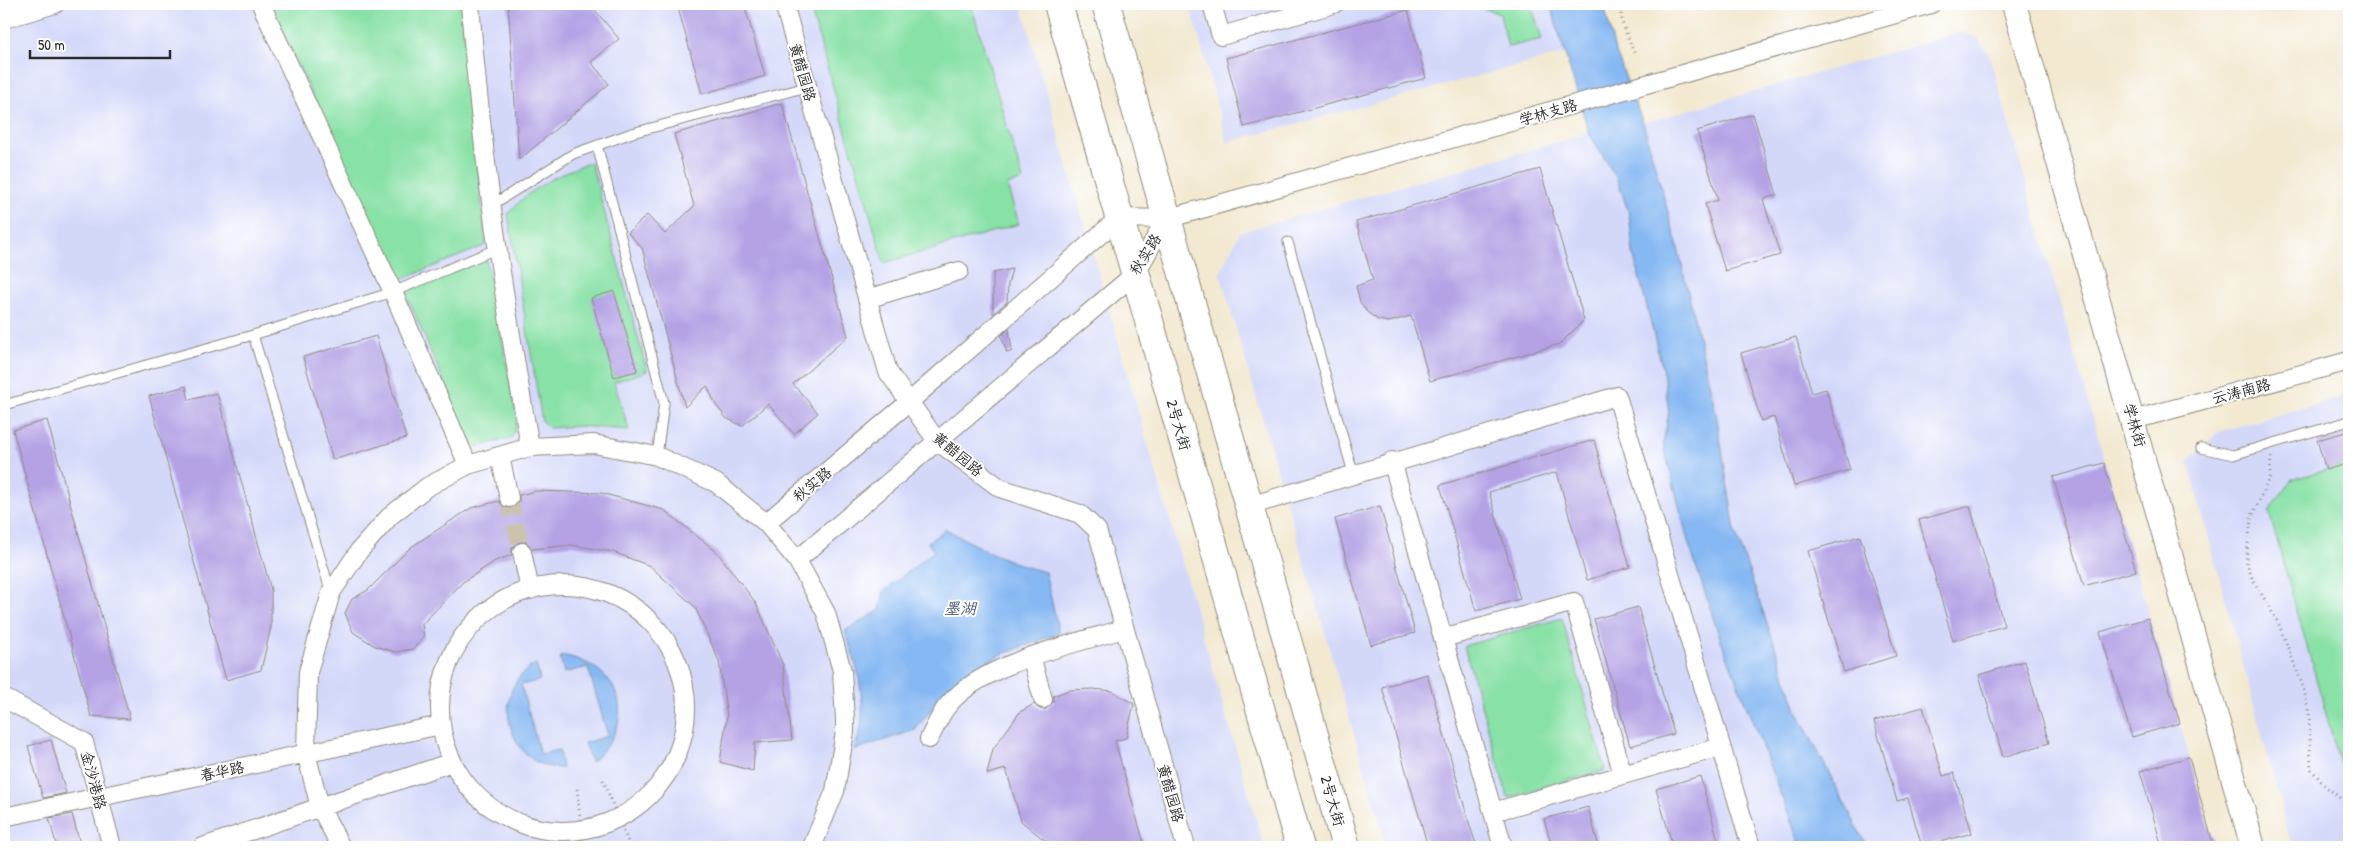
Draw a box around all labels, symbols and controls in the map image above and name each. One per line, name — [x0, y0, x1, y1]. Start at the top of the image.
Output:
scale bar — [30, 28, 170, 60]
text: 50 m — [38, 34, 65, 55]
street label: 黄醋园路 — [785, 40, 821, 104]
street label: 学林支路 — [1516, 94, 1580, 130]
street label: 秋实路 — [1124, 229, 1166, 279]
street label: 云涛南路 — [2209, 373, 2273, 409]
street label: 2号大街 — [1162, 397, 1196, 453]
street label: 学林街 — [2119, 400, 2151, 450]
street label: 黄醋园路 — [928, 427, 988, 481]
street label: 秋实路 — [788, 461, 836, 507]
water label: 墨湖 — [944, 597, 978, 619]
street label: 金沙港路 — [76, 748, 112, 812]
street label: 春华路 — [198, 756, 246, 786]
street label: 黄醋园路 — [1153, 761, 1189, 825]
street label: 2号大街 — [1316, 773, 1350, 829]

